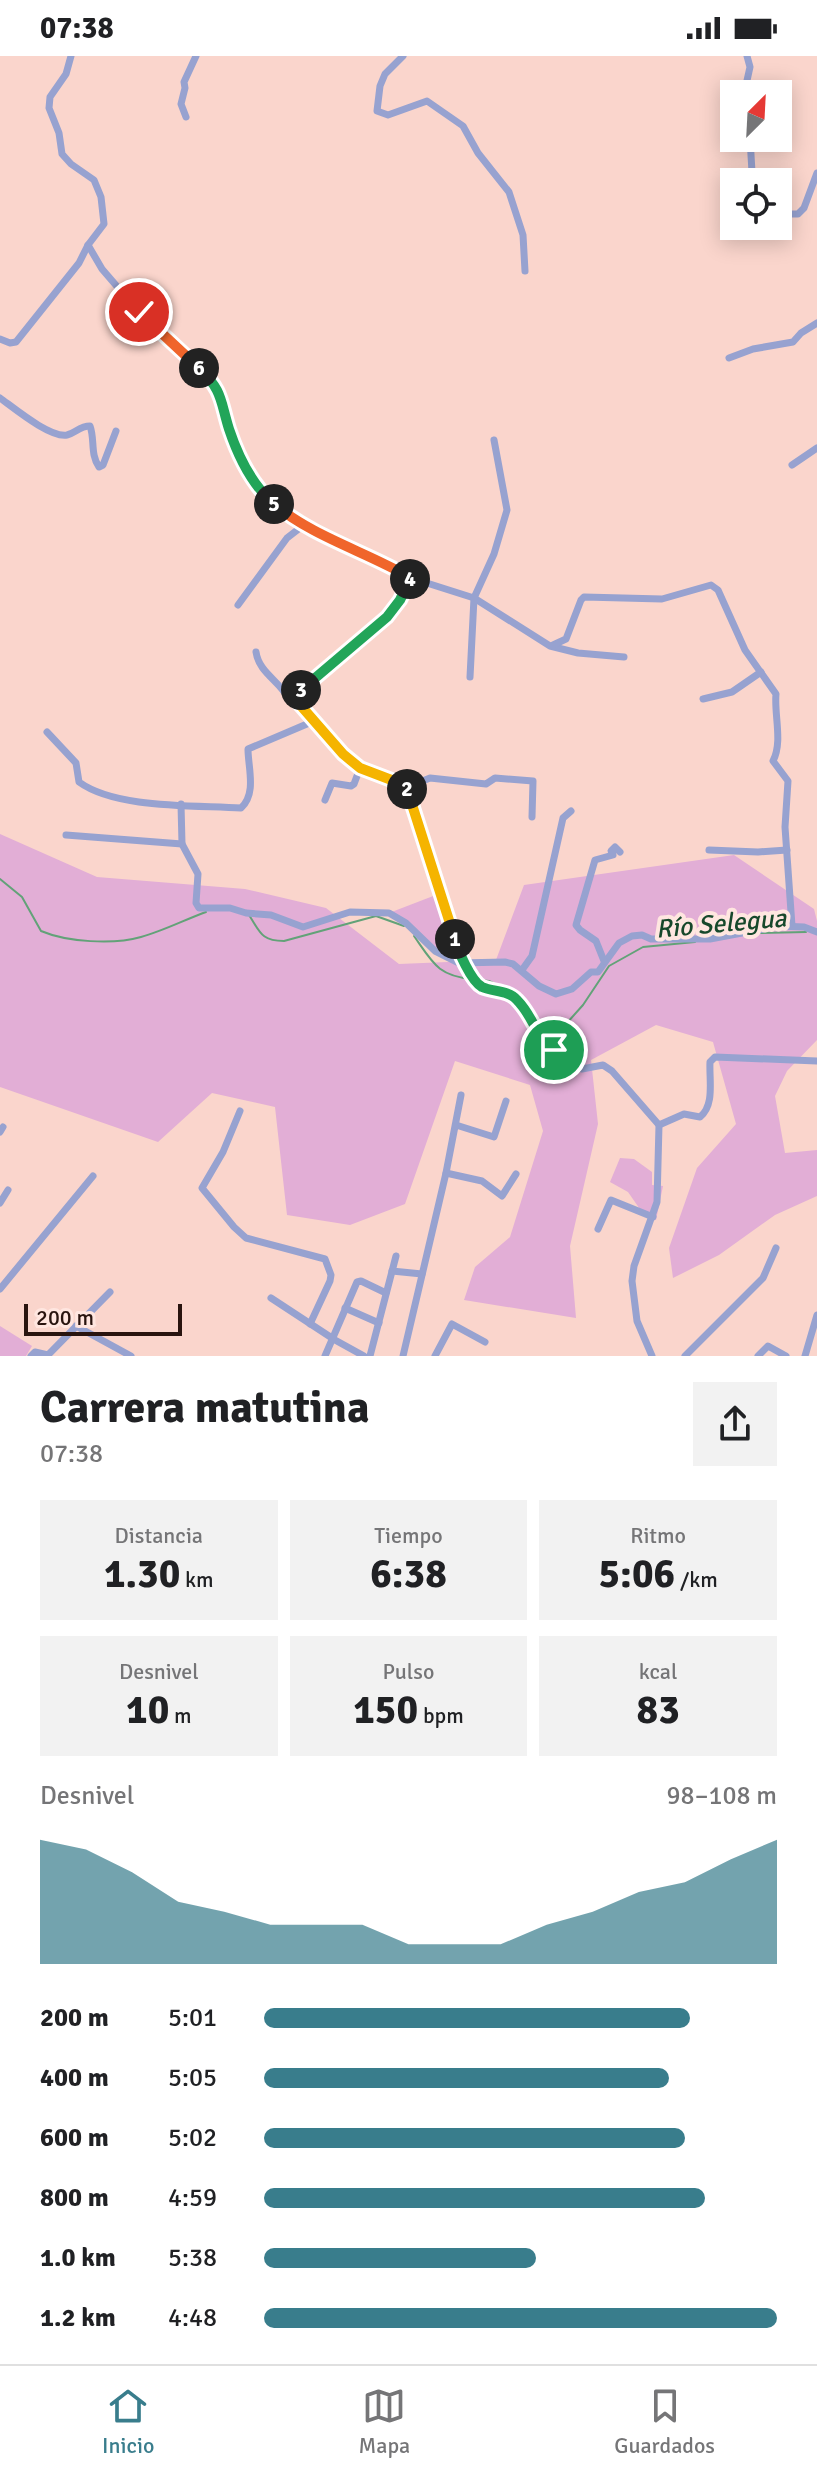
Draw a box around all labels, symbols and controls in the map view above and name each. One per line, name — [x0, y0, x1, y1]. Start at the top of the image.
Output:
text: 07:38 — [40, 10, 114, 47]
north arrow — [720, 80, 792, 152]
map controls — [720, 80, 792, 240]
button: locate — [720, 168, 792, 240]
pin — [105, 278, 173, 346]
icon: check — [117, 290, 161, 334]
pin: 6 — [179, 348, 219, 388]
text: 6 — [193, 354, 205, 381]
pin: 5 — [254, 484, 294, 524]
text: 5 — [268, 490, 280, 517]
pin: 4 — [390, 559, 430, 599]
text: 4 — [404, 565, 416, 592]
pin: 3 — [281, 670, 321, 710]
text: 3 — [295, 676, 307, 703]
pin: 2 — [387, 769, 427, 809]
text: 2 — [401, 775, 413, 802]
water label: Río Selegua — [655, 902, 788, 946]
pin: 1 — [435, 919, 475, 959]
text: 1 — [449, 925, 461, 952]
pin — [520, 1016, 588, 1084]
icon: arrive — [532, 1028, 576, 1072]
scale bar — [24, 1300, 182, 1336]
text: 200 m — [36, 1304, 94, 1331]
text: Carrera matutina — [40, 1381, 370, 1435]
button: share — [693, 1382, 777, 1466]
text: 07:38 — [40, 1438, 103, 1470]
text: Distancia — [115, 1522, 203, 1549]
text: Tiempo — [374, 1522, 443, 1549]
text: Ritmo — [630, 1522, 686, 1549]
text: 1.30 — [104, 1549, 180, 1599]
text: 6:38 — [370, 1549, 447, 1599]
text: 5:06 — [599, 1549, 675, 1599]
text: km — [180, 1566, 214, 1593]
text: /km — [675, 1566, 718, 1593]
text: Desnivel — [119, 1658, 199, 1685]
text: Pulso — [383, 1658, 434, 1685]
text: kcal — [639, 1658, 677, 1685]
text: 10 — [126, 1685, 169, 1735]
text: 150 — [353, 1685, 418, 1735]
text: 83 — [637, 1685, 680, 1735]
text: m — [169, 1702, 192, 1729]
text: bpm — [418, 1702, 464, 1729]
text: Desnivel — [40, 1780, 134, 1812]
text: 98–108 m — [667, 1780, 777, 1812]
text: 200 m — [40, 2002, 109, 2034]
text: 5:01 — [168, 2002, 217, 2034]
text: 400 m — [40, 2062, 109, 2094]
text: 5:05 — [168, 2062, 217, 2094]
text: 600 m — [40, 2122, 109, 2154]
text: 5:02 — [168, 2122, 217, 2154]
text: 800 m — [40, 2182, 109, 2214]
text: 4:59 — [168, 2182, 217, 2214]
text: 1.0 km — [40, 2242, 116, 2274]
text: 5:38 — [168, 2242, 217, 2274]
text: 1.2 km — [40, 2302, 116, 2334]
text: 4:48 — [168, 2302, 217, 2334]
tab: Inicio — [102, 2384, 154, 2459]
tab: Mapa — [358, 2384, 410, 2459]
tab: Guardados — [614, 2384, 715, 2459]

